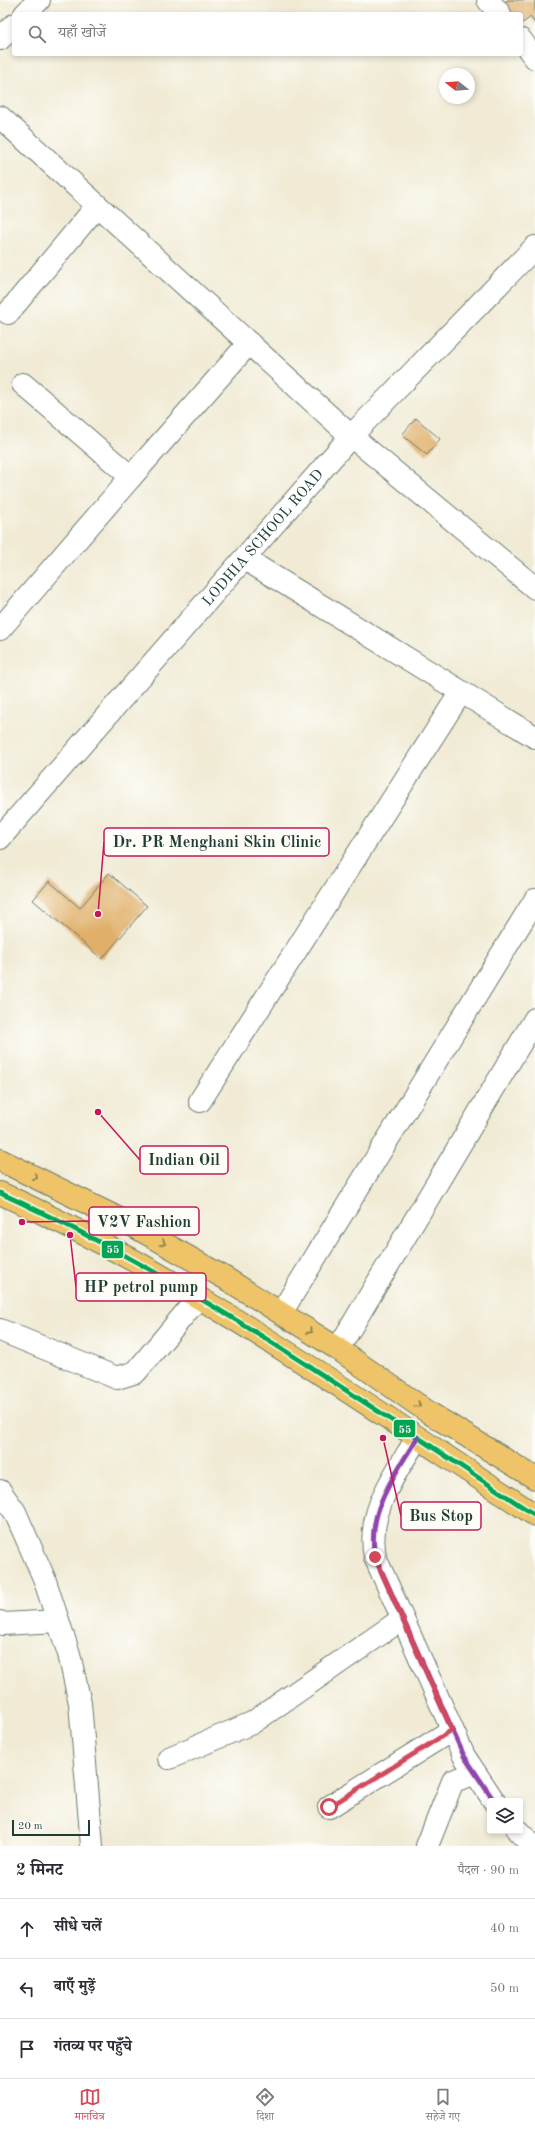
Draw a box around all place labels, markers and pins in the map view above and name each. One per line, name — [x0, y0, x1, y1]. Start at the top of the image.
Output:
callout: Dr. PR Menghani Skin Clinic — [104, 828, 329, 856]
callout: Indian Oil — [140, 1146, 228, 1174]
callout: V2V Fashion — [89, 1207, 199, 1235]
callout: HP petrol pump — [76, 1273, 206, 1301]
callout: Bus Stop — [401, 1502, 481, 1530]

